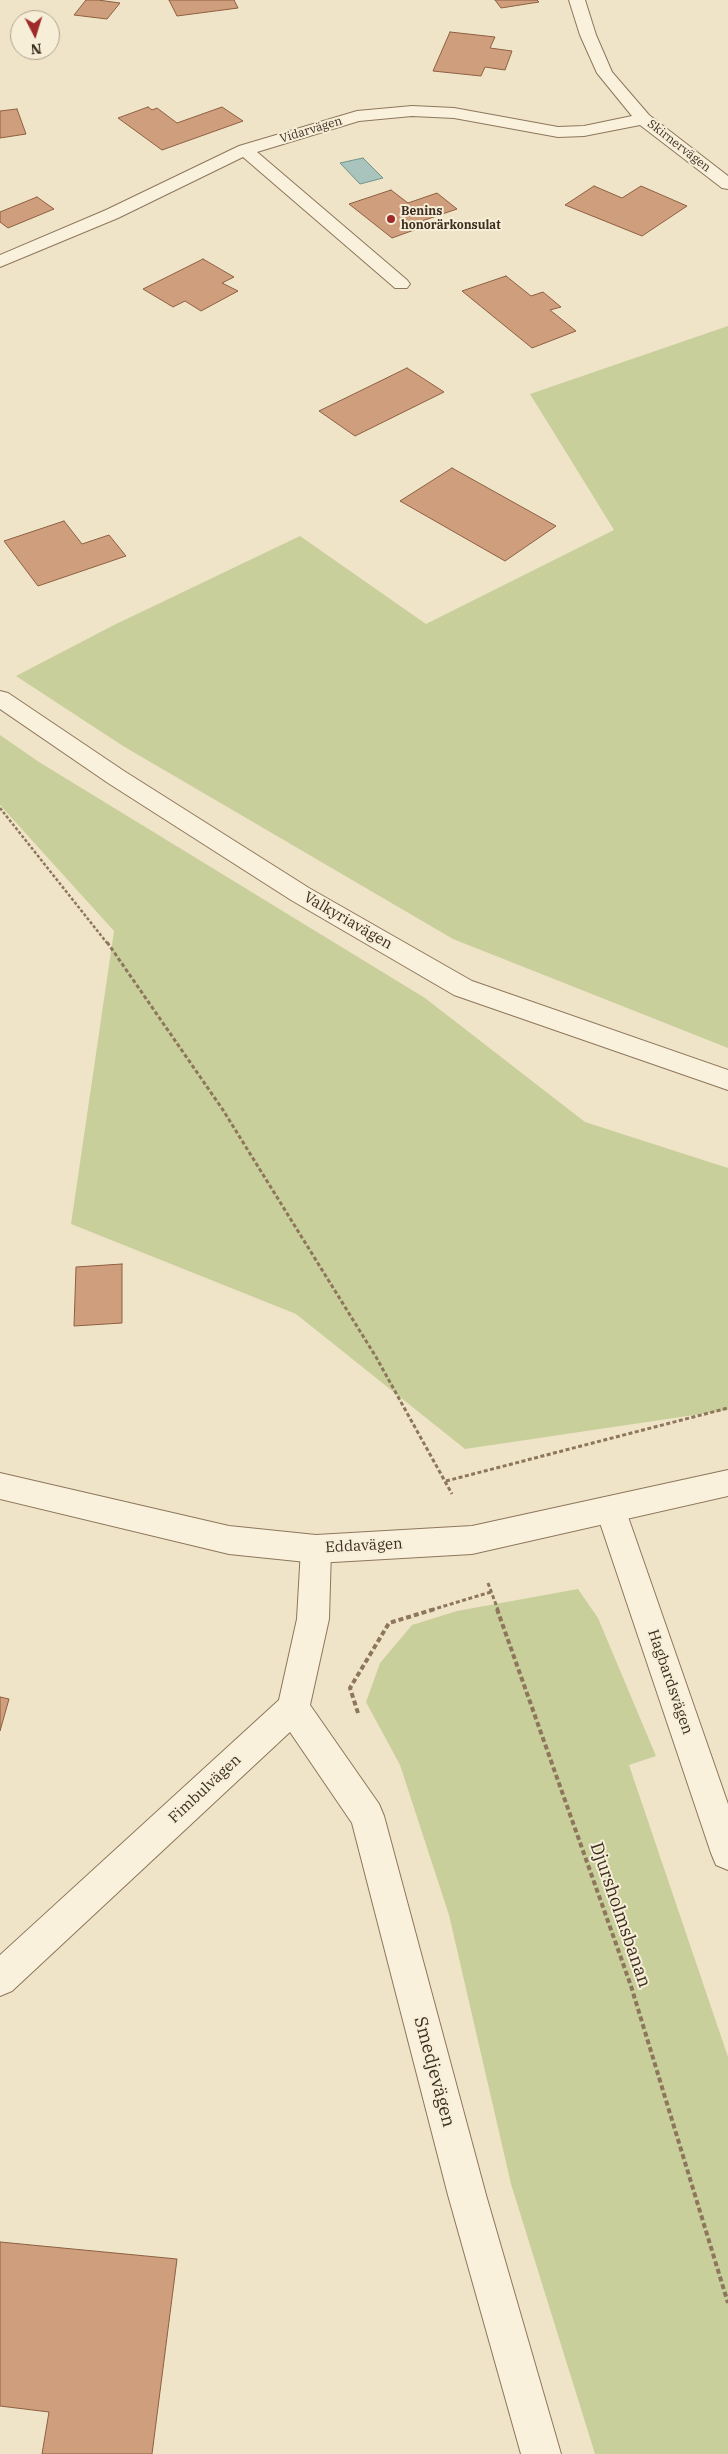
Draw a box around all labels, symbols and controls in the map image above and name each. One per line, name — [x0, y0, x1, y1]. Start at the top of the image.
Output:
north arrow — [10, 10, 60, 60]
text: N — [30, 39, 43, 58]
street label: Vidarvägen — [278, 114, 344, 146]
street label: Skirnervägen — [645, 117, 713, 175]
place label: Benins honorärkonsulat — [401, 205, 501, 233]
marker: Benins honorärkonsulat — [385, 213, 397, 225]
street label: Valkyriavägen — [300, 888, 396, 954]
street label: Eddavägen — [325, 1535, 403, 1557]
street label: Hagbardsvägen — [644, 1627, 696, 1737]
street label: Fimbulvägen — [165, 1751, 245, 1827]
street label: Djursholmsbanan — [585, 1839, 655, 1991]
street label: Smedjevägen — [409, 2014, 459, 2130]

